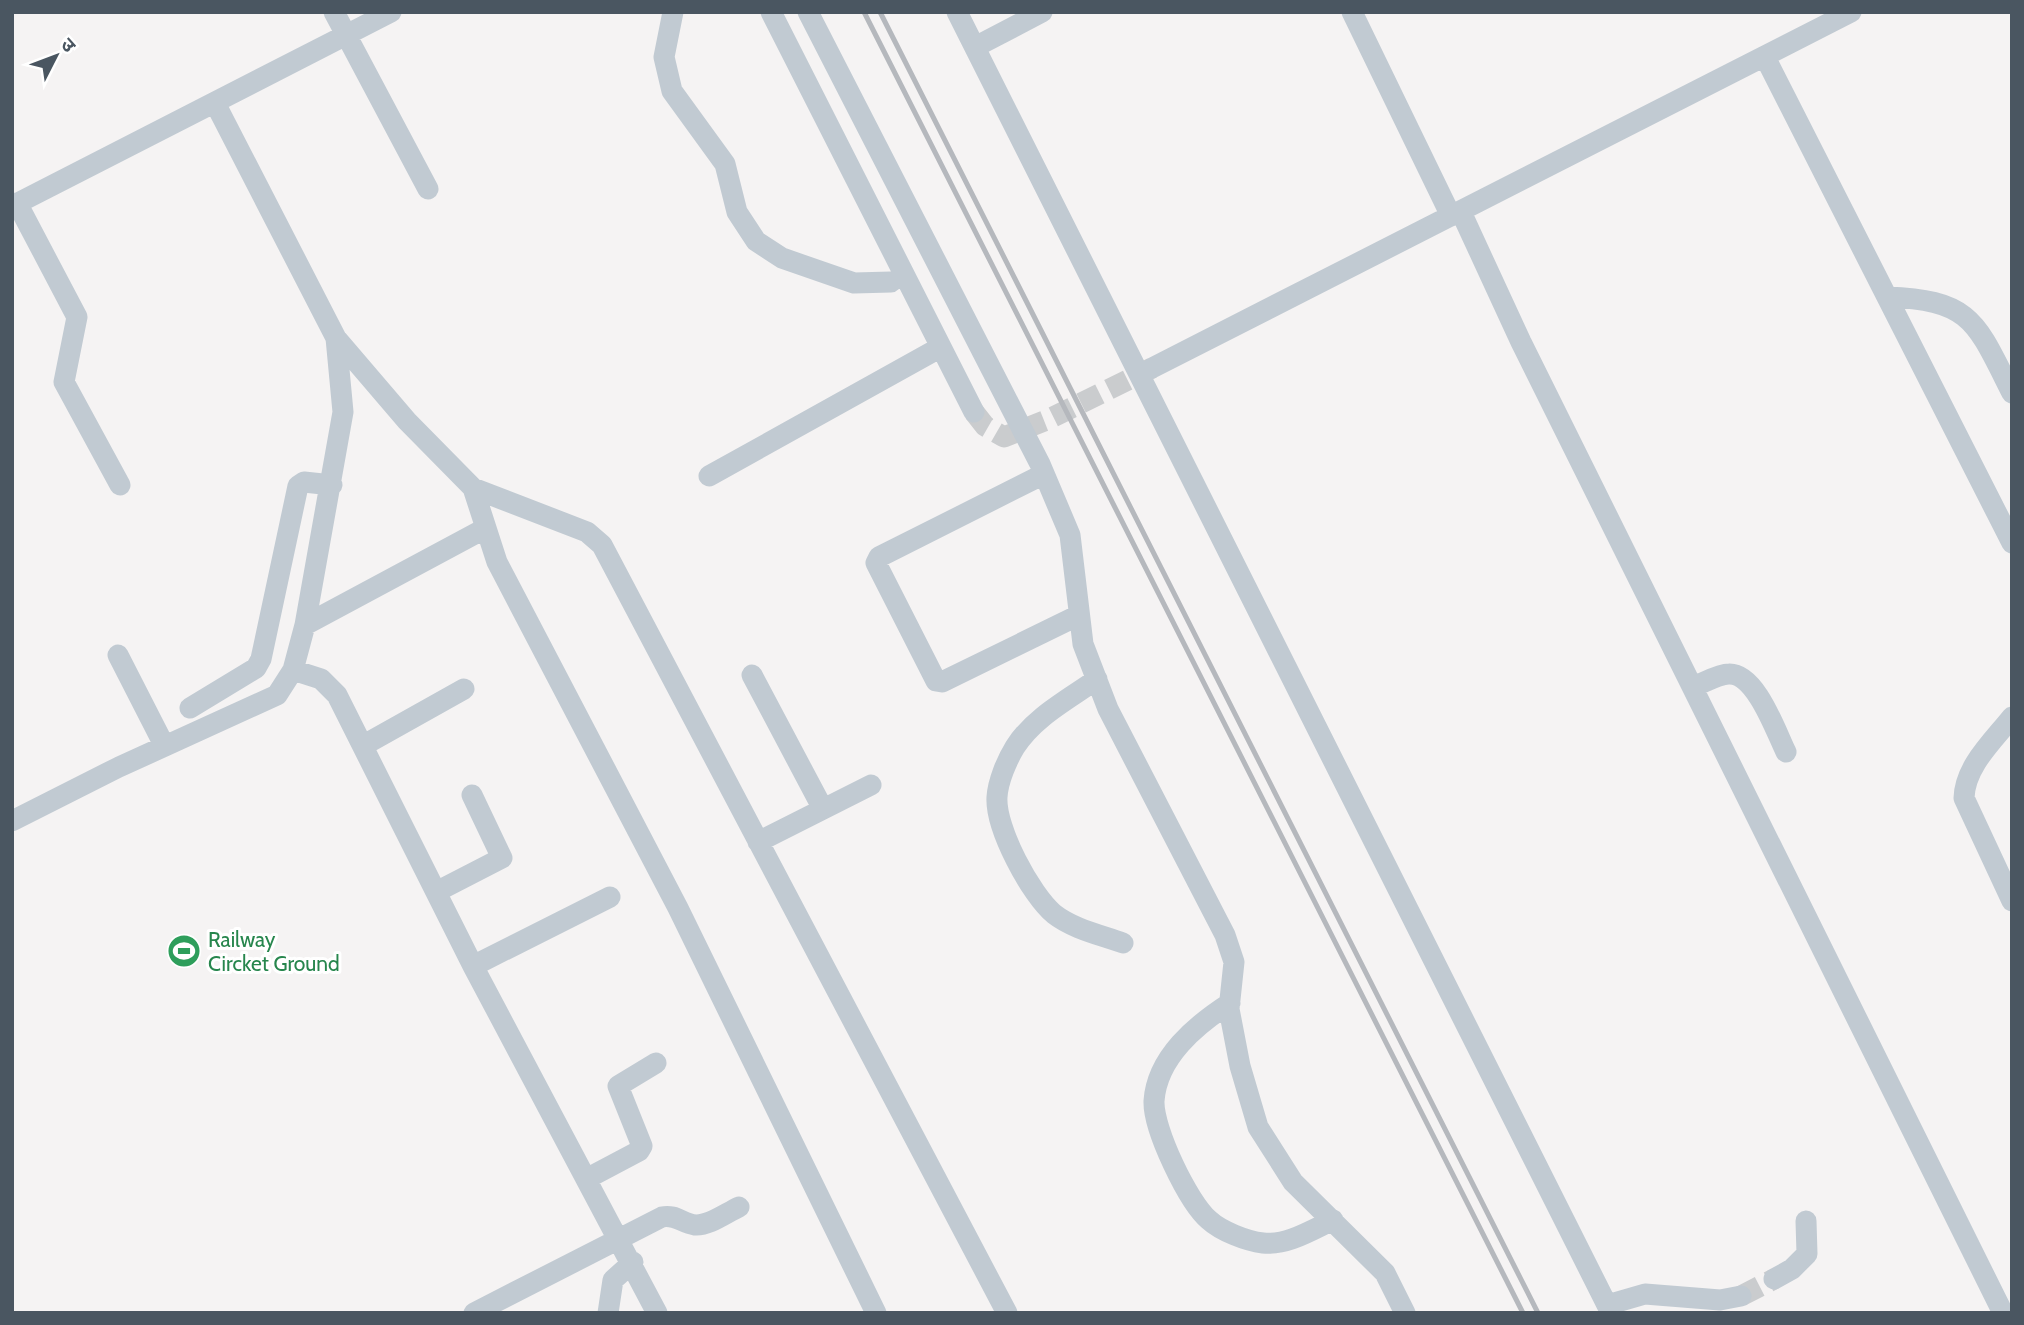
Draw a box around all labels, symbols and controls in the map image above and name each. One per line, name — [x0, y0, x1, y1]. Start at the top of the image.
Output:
north arrow — [21, 21, 91, 91]
text: उ — [56, 33, 81, 57]
place label: Railway Circket Ground — [208, 927, 340, 976]
sports icon: Railway Circket Ground — [165, 932, 203, 970]

